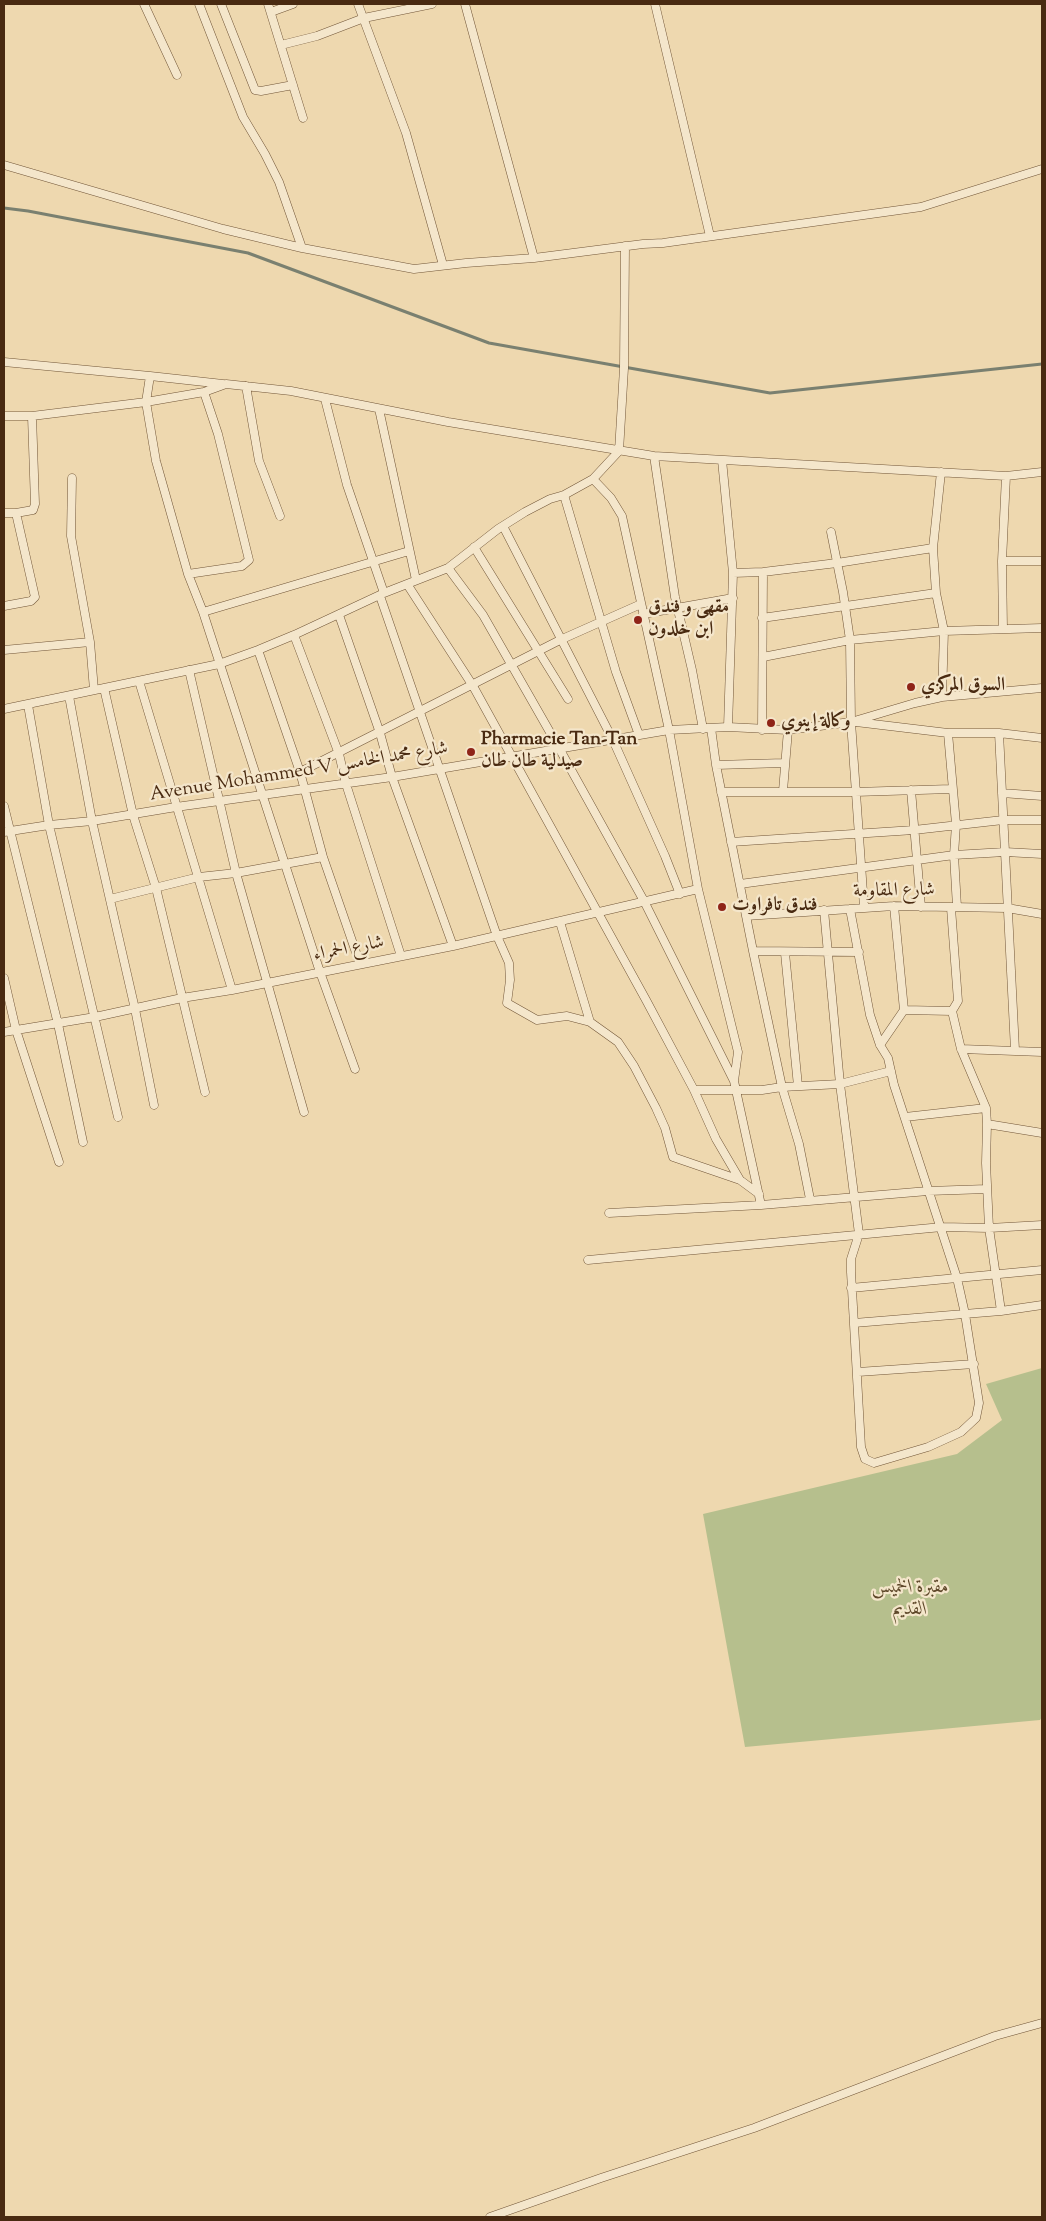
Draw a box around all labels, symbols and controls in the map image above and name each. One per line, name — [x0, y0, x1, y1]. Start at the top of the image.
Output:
place label: مقهى و فندق ابن خلدون — [648, 598, 729, 642]
marker: مقهى و فندق ابن خلدون — [632, 614, 644, 626]
place label: السوق المركزي — [921, 676, 1005, 698]
marker: السوق المركزي — [905, 681, 917, 693]
place label: وكالة إينوي — [781, 712, 851, 734]
marker: وكالة إينوي — [765, 717, 777, 729]
place label: Pharmacie Tan-Tan صيدلية طان طان — [481, 730, 637, 774]
street label: Avenue Mohammed V شارع محمد الخامس — [148, 738, 450, 808]
marker: Pharmacie Tan-Tan صيدلية طان طان — [465, 746, 477, 758]
street label: شارع المقاومة — [853, 880, 935, 904]
place label: فندق تافراوت — [732, 896, 818, 918]
marker: فندق تافراوت — [716, 901, 728, 913]
street label: شارع الحمراء — [312, 932, 386, 968]
park label: مقبرة الخميس القديم — [871, 1578, 949, 1622]

